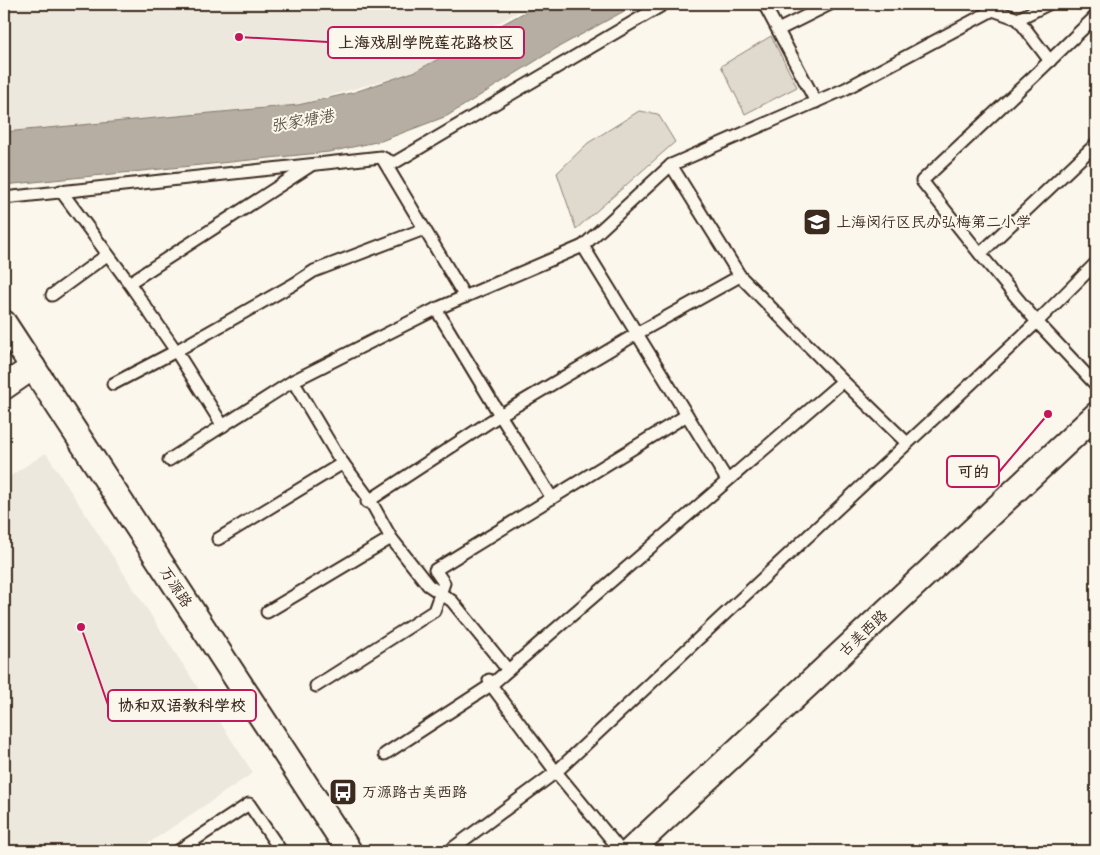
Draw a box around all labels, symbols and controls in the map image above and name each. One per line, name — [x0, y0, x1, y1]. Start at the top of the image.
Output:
callout: 上海戏剧学院莲花路校区 — [328, 27, 524, 58]
text: 上海戏剧学院莲花路校区 — [338, 29, 514, 53]
water label: 张家塘港 — [268, 101, 337, 136]
school or university icon: 上海闵行区民办弘梅第二小学 — [802, 207, 832, 237]
place label: 上海闵行区民办弘梅第二小学 — [836, 209, 1031, 232]
callout: 可的 — [947, 456, 999, 487]
text: 可的 — [957, 458, 989, 482]
street label: 万源路 — [155, 561, 199, 611]
street label: 古美西路 — [832, 603, 892, 661]
callout: 协和双语教科学校 — [108, 690, 256, 721]
text: 协和双语教科学校 — [118, 692, 246, 716]
bus stop icon: 万源路古美西路 — [328, 777, 358, 807]
place label: 万源路古美西路 — [362, 779, 467, 802]

